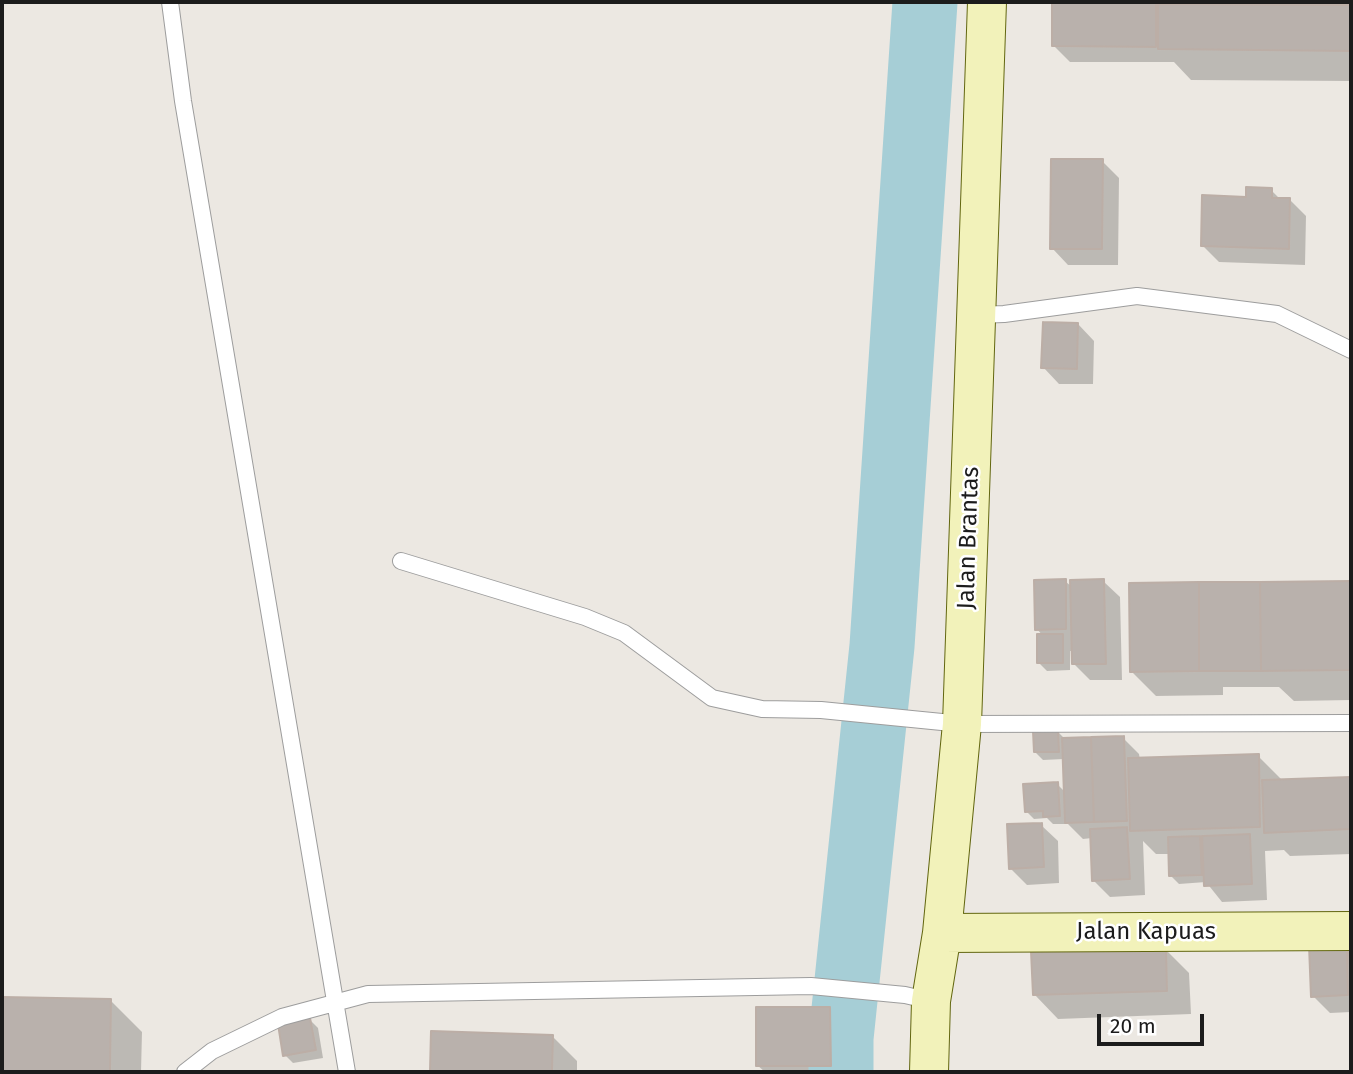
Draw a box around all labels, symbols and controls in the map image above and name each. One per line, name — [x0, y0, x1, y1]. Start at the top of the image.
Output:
street label: Jalan Brantas — [952, 466, 986, 610]
street label: Jalan Kapuas — [1076, 918, 1216, 946]
scale bar — [1101, 1000, 1208, 1044]
text: 20 m — [1110, 1013, 1156, 1039]

